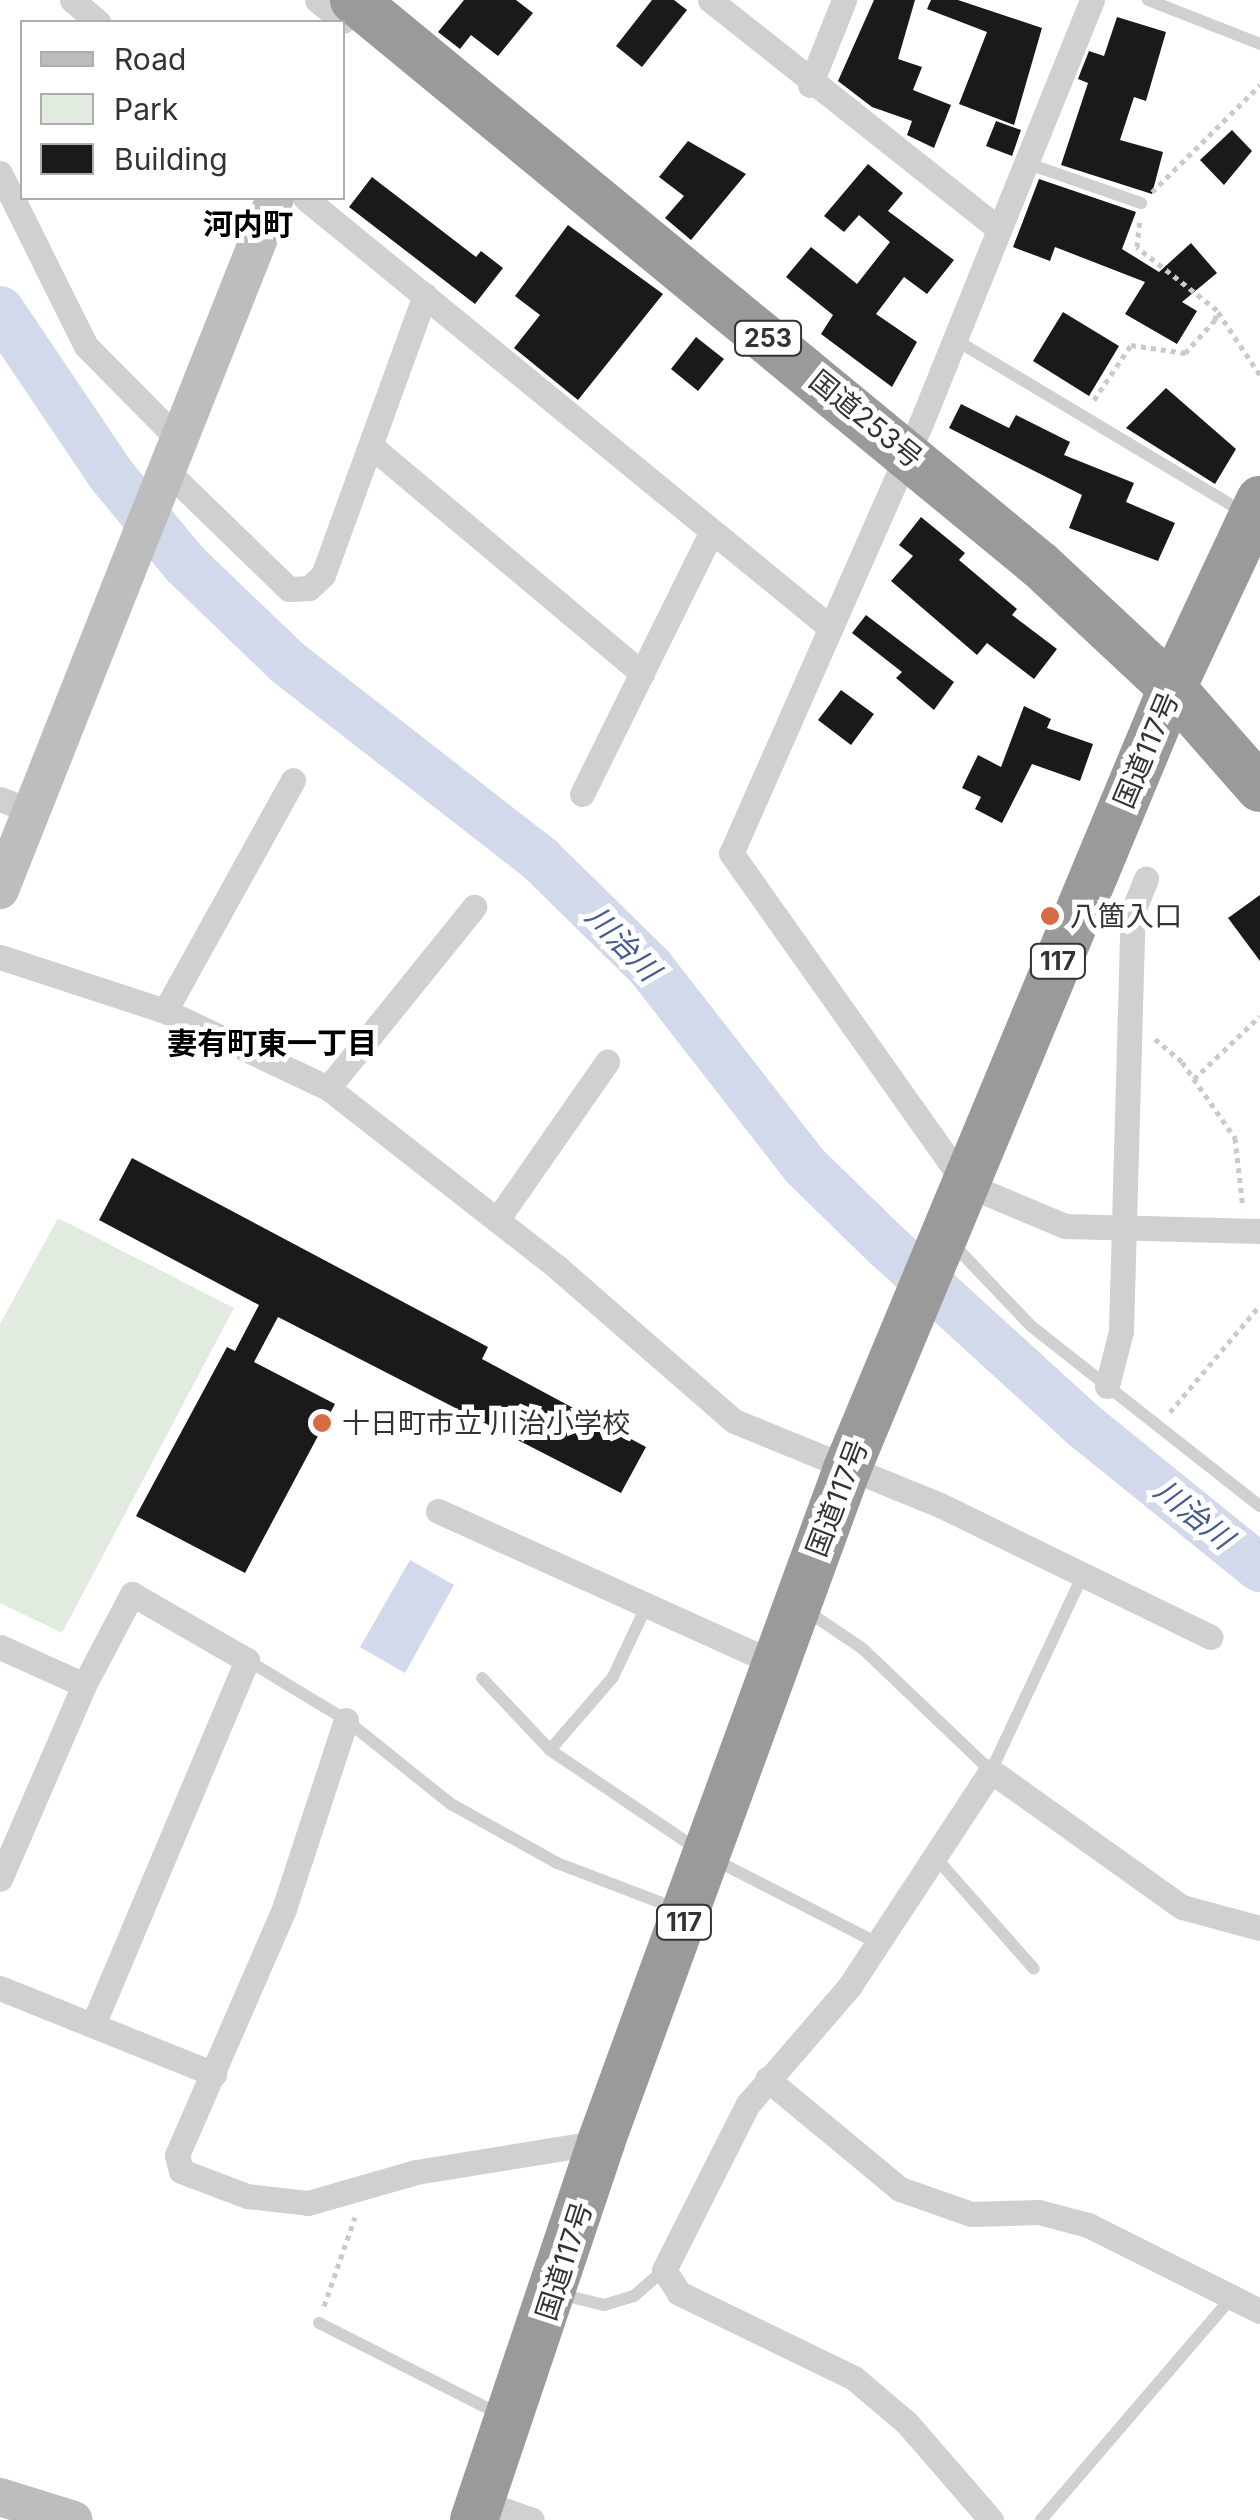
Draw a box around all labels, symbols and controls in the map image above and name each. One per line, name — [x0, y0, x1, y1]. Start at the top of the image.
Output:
legend — [20, 20, 345, 200]
text: Road — [114, 41, 186, 77]
text: Park — [114, 91, 178, 127]
text: Building — [114, 141, 228, 177]
district label: 河内町 — [203, 206, 293, 242]
road number: 253 — [733, 318, 803, 358]
street label: 国道253号 — [803, 363, 929, 475]
street label: 国道117号 — [1107, 687, 1185, 813]
water label: 川治川 — [579, 898, 667, 988]
place label: 八箇入口 — [1070, 899, 1182, 933]
marker: 八箇入口 — [1039, 905, 1061, 927]
road number: 117 — [1028, 941, 1088, 981]
district label: 妻有町東一丁目 — [167, 1025, 377, 1061]
place label: 十日町市立 川治小学校 — [342, 1406, 630, 1440]
marker: 十日町市立 川治小学校 — [311, 1412, 333, 1434]
street label: 国道117号 — [799, 1435, 875, 1561]
water label: 川治川 — [1148, 1472, 1240, 1556]
road number: 117 — [654, 1902, 714, 1942]
street label: 国道117号 — [529, 2197, 599, 2325]

